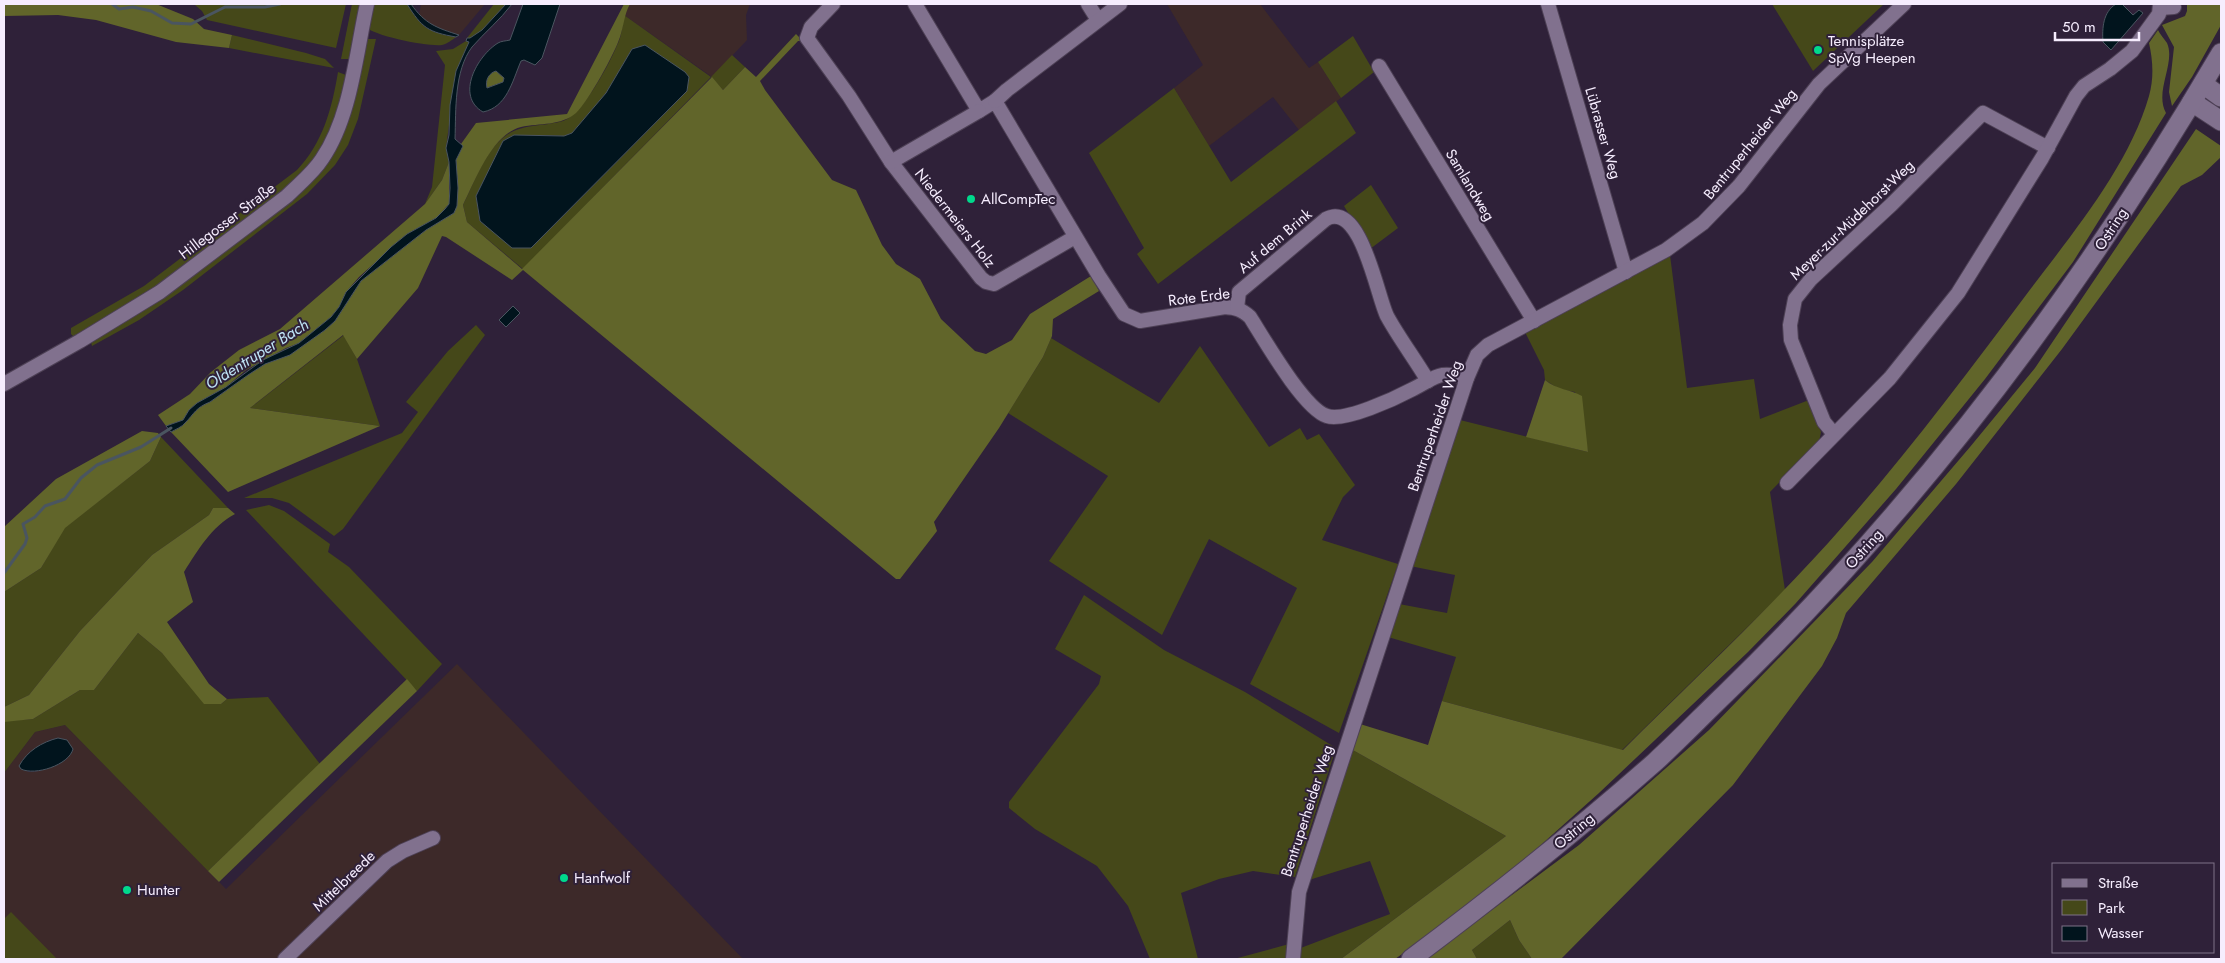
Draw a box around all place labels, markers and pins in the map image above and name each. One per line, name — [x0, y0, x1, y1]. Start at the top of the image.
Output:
place label: Tennisplätze SpVg Heepen — [1828, 30, 1916, 69]
marker: Tennisplätze SpVg Heepen — [1812, 44, 1824, 56]
place label: AllCompTec — [981, 188, 1055, 210]
marker: AllCompTec — [965, 193, 977, 205]
place label: Hanfwolf — [574, 867, 631, 889]
marker: Hanfwolf — [558, 872, 570, 884]
place label: Hunter — [137, 879, 181, 901]
marker: Hunter — [121, 884, 133, 896]

